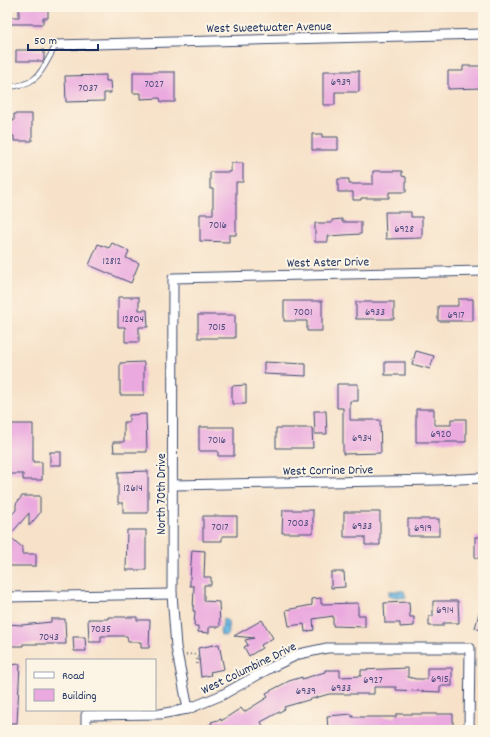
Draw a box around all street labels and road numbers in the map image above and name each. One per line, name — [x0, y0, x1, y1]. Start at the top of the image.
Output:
street label: West Sweetwater Avenue — [206, 18, 332, 39]
street label: West Aster Drive — [287, 253, 370, 274]
street label: North 70th Drive — [153, 453, 172, 535]
street label: West Corrine Drive — [283, 461, 374, 482]
street label: West Columbine Drive — [198, 638, 300, 701]

